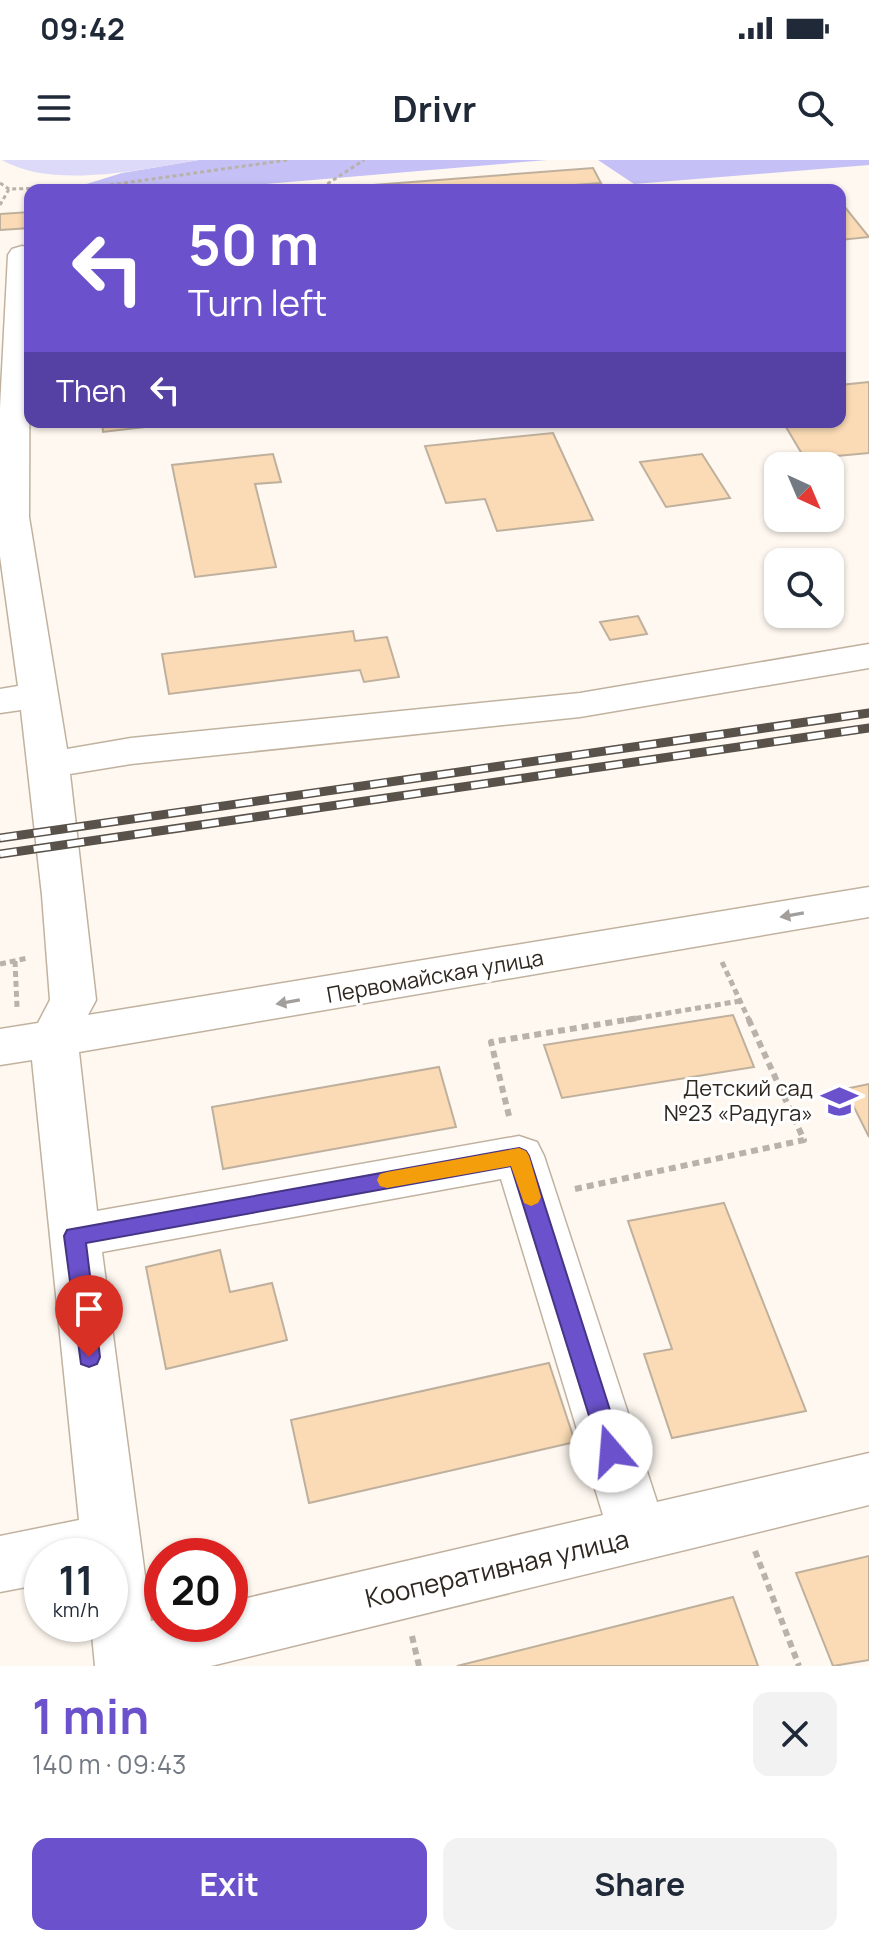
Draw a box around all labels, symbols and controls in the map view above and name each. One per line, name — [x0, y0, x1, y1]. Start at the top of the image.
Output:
text: 09:42 — [40, 8, 125, 49]
text: Drivr — [393, 84, 476, 133]
icon: menu — [32, 86, 76, 130]
icon: search — [793, 86, 837, 130]
text: 50 m — [188, 205, 319, 282]
icon: left — [56, 216, 160, 320]
text: Turn left — [188, 278, 327, 327]
icon: left — [143, 368, 187, 412]
text: Then — [56, 370, 127, 411]
north arrow — [764, 452, 844, 532]
map controls — [764, 452, 844, 628]
button: search — [764, 548, 844, 628]
one-way arrow — [779, 909, 804, 922]
street label: Первомайская улица — [324, 942, 546, 1010]
one-way arrow — [275, 996, 300, 1008]
place label: Детский сад №23 «Радуга» — [664, 1073, 813, 1128]
school or university icon: Детский сад №23 «Радуга» — [820, 1082, 858, 1120]
pin — [55, 1275, 123, 1357]
icon: arrive — [67, 1287, 111, 1331]
position arrow — [569, 1409, 653, 1493]
street label: Кооперативная улица — [361, 1520, 632, 1616]
speed limit sign: 20 — [144, 1538, 248, 1642]
text: 11 — [58, 1552, 94, 1607]
text: km/h — [53, 1596, 99, 1623]
text: 1 min — [32, 1683, 149, 1748]
button: close — [753, 1692, 837, 1776]
text: 140 m · 09:43 — [32, 1746, 186, 1782]
button: Exit — [32, 1838, 427, 1930]
button: Share — [443, 1838, 837, 1930]

